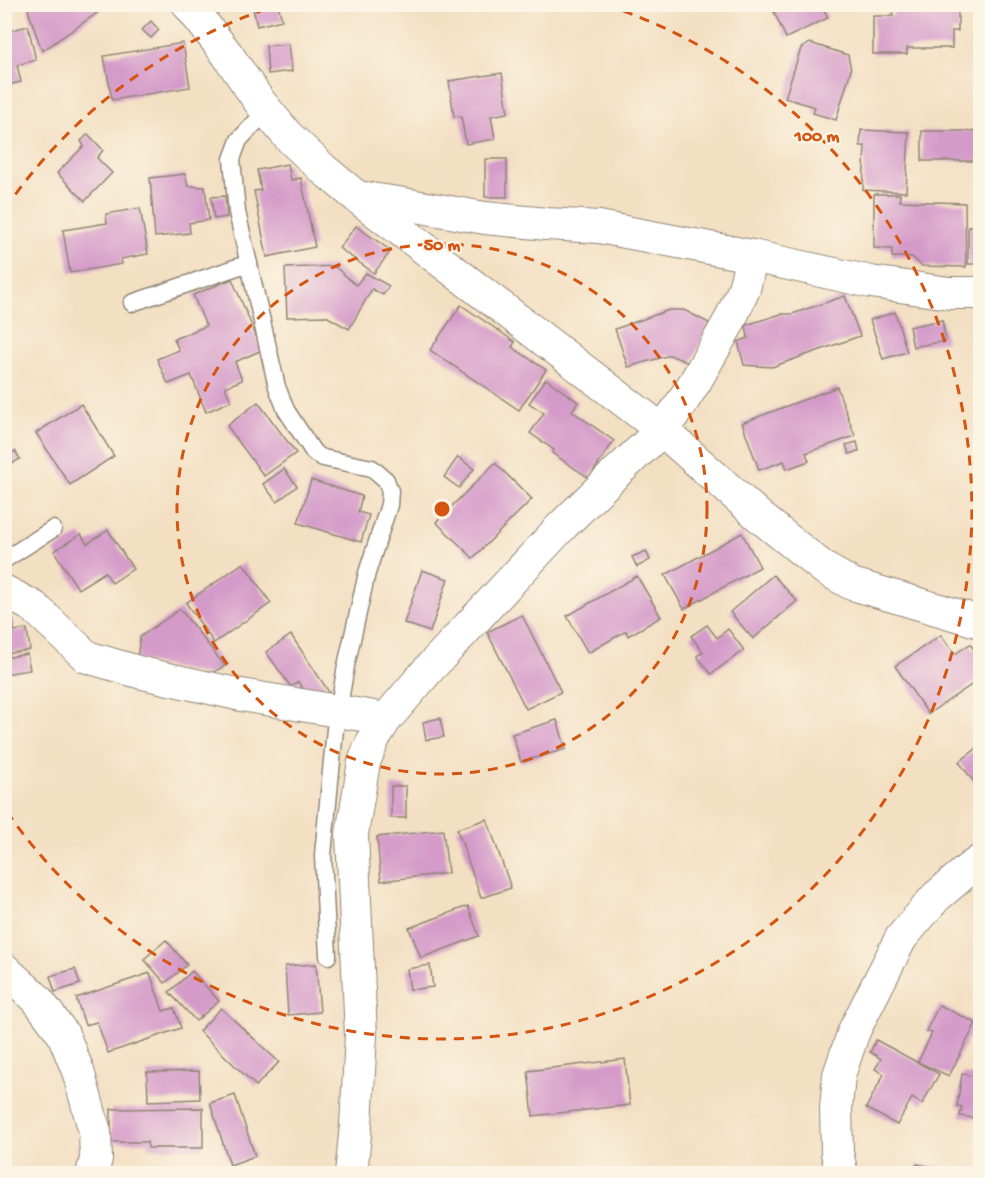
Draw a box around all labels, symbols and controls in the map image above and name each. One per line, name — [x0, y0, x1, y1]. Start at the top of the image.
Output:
text: 100 m — [794, 127, 840, 148]
text: 50 m — [424, 236, 461, 257]
centre of rings — [432, 499, 452, 519]

